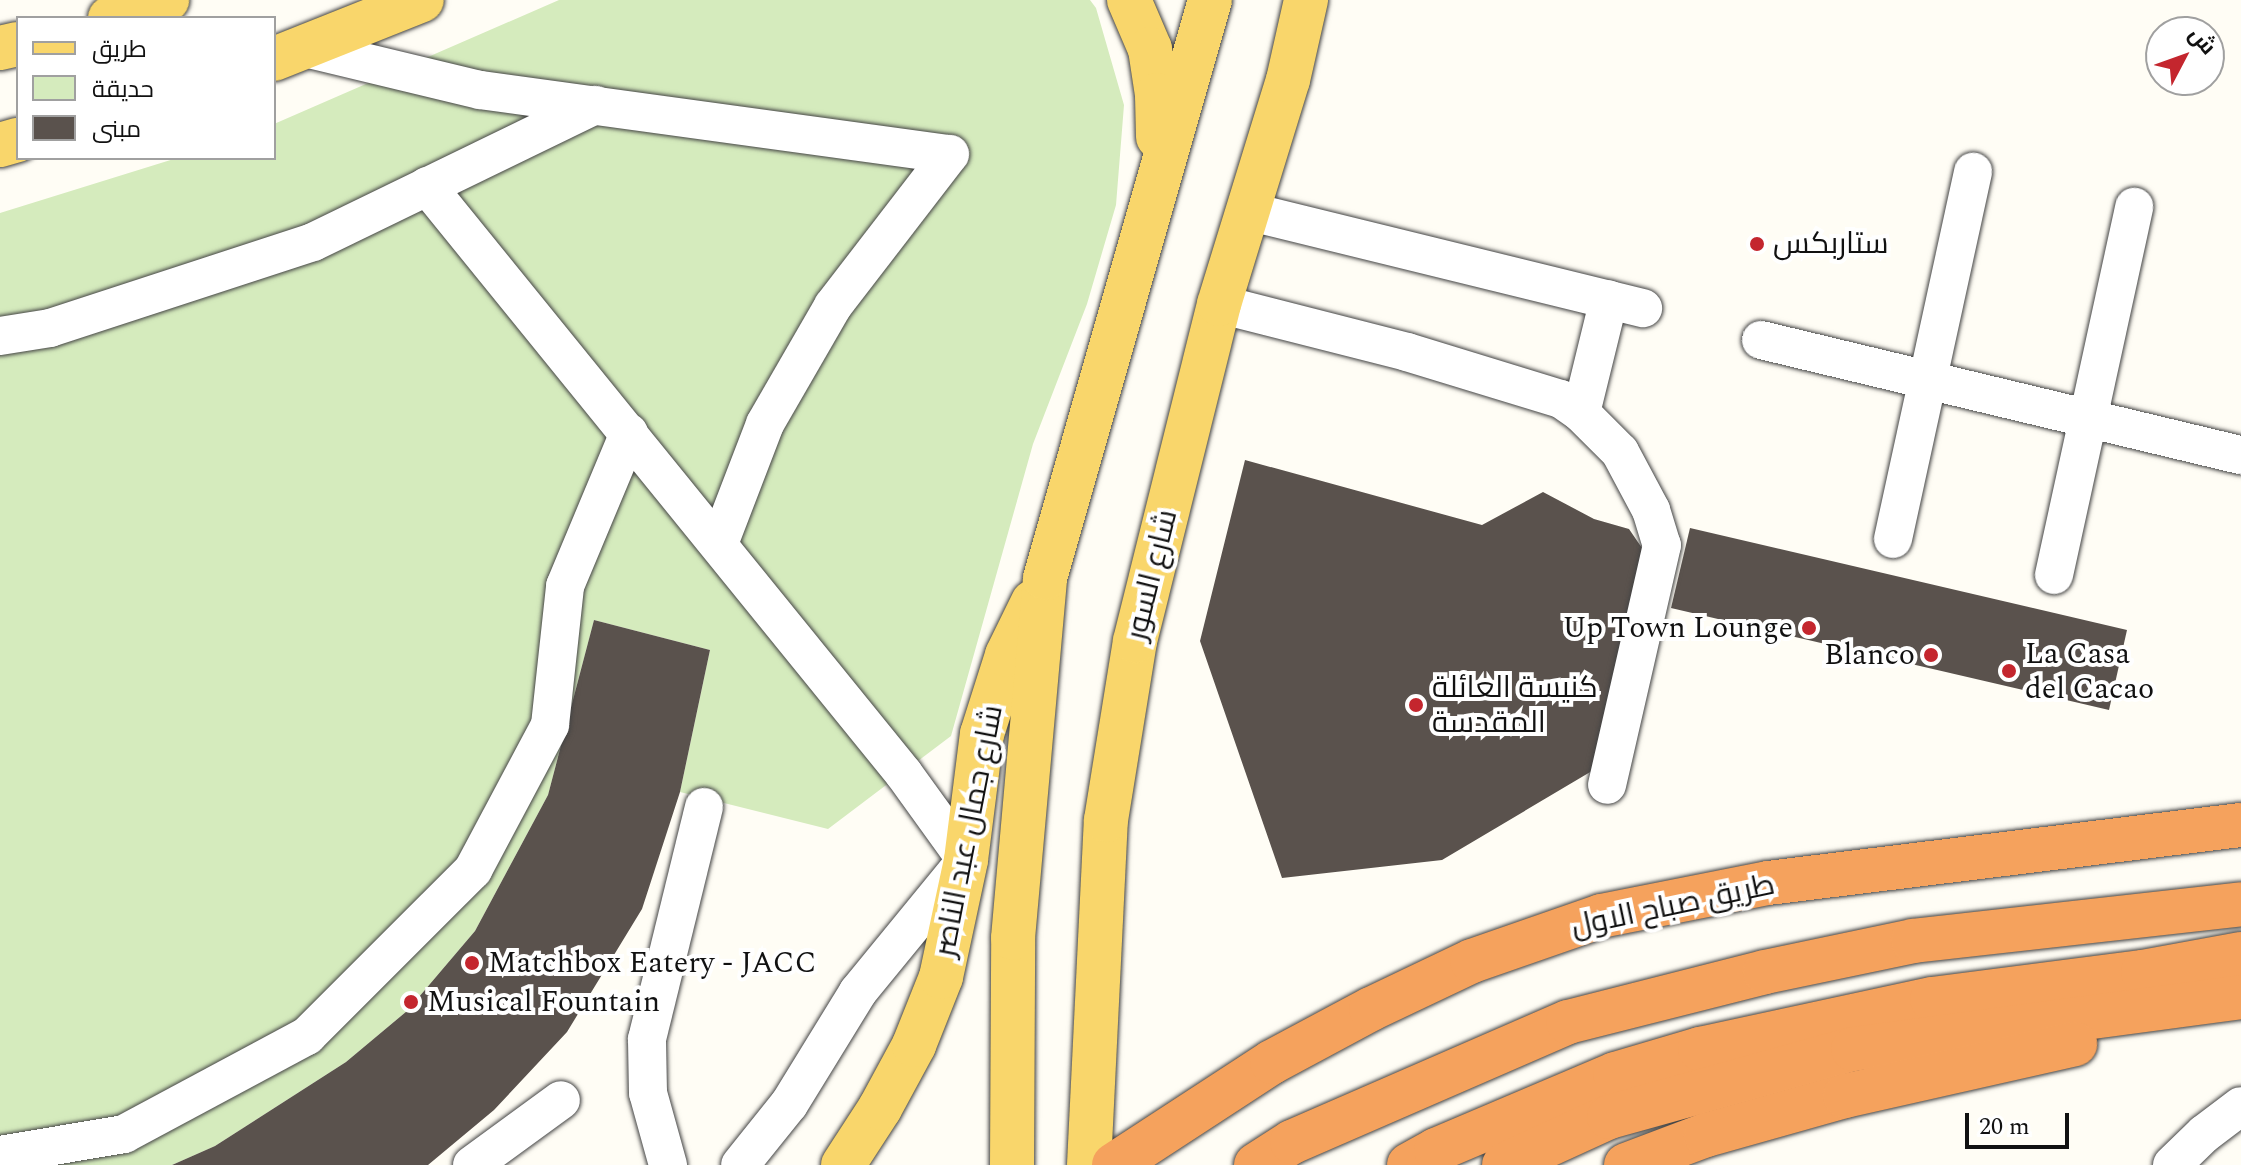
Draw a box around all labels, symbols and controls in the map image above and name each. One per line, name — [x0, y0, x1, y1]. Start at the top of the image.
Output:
legend — [16, 16, 276, 160]
north arrow — [2145, 16, 2225, 96]
text: ش — [2180, 20, 2224, 63]
text: طريق — [92, 32, 147, 68]
text: حديقة — [92, 72, 154, 108]
text: مبنى — [92, 112, 141, 148]
place label: ستاربكس — [1773, 226, 1889, 262]
marker: ستاربكس — [1748, 235, 1766, 253]
street label: شارع السور — [1118, 506, 1186, 644]
place label: Up Town Lounge — [1562, 610, 1793, 646]
marker: Up Town Lounge — [1800, 619, 1818, 637]
place label: La Casa del Cacao — [2025, 636, 2154, 706]
place label: Blanco — [1824, 637, 1915, 673]
marker: Blanco — [1922, 646, 1940, 664]
marker: La Casa del Cacao — [2000, 662, 2018, 680]
place label: كنيسة العائلة المقدسة — [1432, 670, 1598, 740]
marker: كنيسة العائلة المقدسة — [1407, 696, 1425, 714]
street label: شارع جمال عبد الناصر — [927, 702, 1011, 960]
street label: طريق صباح الاول — [1568, 867, 1778, 945]
place label: Matchbox Eatery - JACC — [488, 945, 816, 981]
marker: Matchbox Eatery - JACC — [463, 954, 481, 972]
place label: Musical Fountain — [427, 984, 660, 1020]
marker: Musical Fountain — [402, 993, 420, 1011]
scale bar — [1969, 1097, 2073, 1147]
text: 20 m — [1979, 1109, 2030, 1145]

